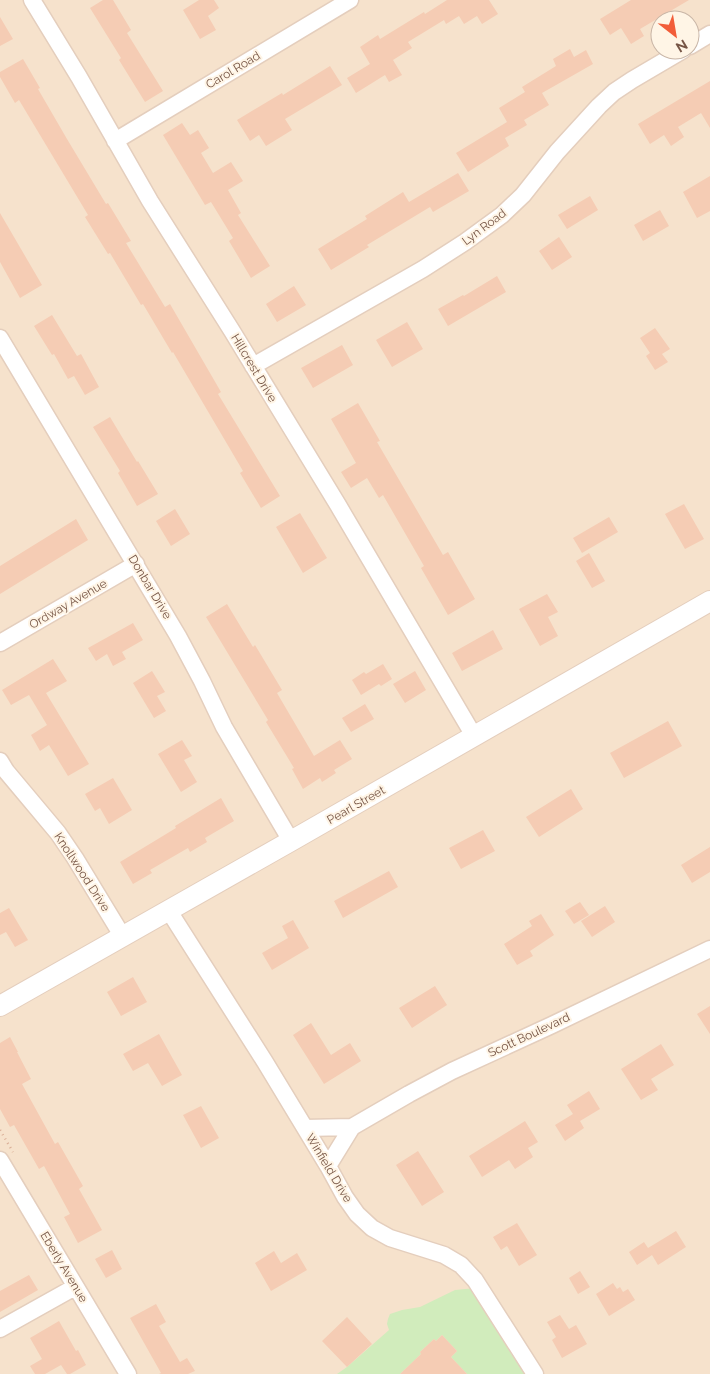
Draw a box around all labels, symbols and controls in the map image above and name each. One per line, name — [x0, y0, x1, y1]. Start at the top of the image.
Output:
north arrow — [650, 10, 700, 60]
text: N — [673, 37, 690, 56]
street label: Carol Road — [203, 48, 263, 92]
street label: Lyn Road — [459, 206, 509, 248]
street label: Hillcrest Drive — [228, 331, 280, 405]
street label: Donbar Drive — [125, 552, 175, 622]
street label: Ordway Avenue — [27, 576, 109, 632]
street label: Pearl Street — [325, 783, 387, 827]
street label: Knollwood Drive — [51, 830, 113, 914]
street label: Scott Boulevard — [486, 1010, 572, 1060]
street label: Winfield Drive — [303, 1131, 355, 1205]
street label: Eberly Avenue — [37, 1229, 91, 1305]

